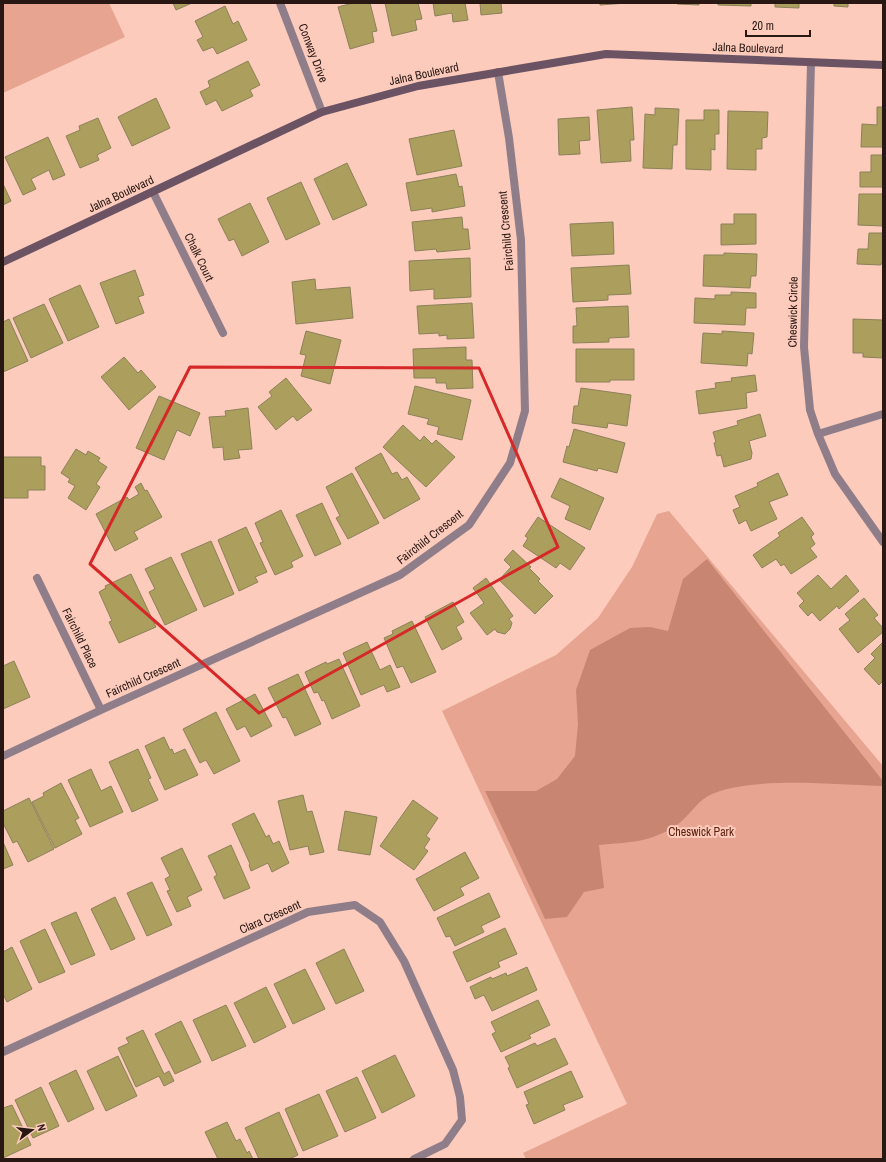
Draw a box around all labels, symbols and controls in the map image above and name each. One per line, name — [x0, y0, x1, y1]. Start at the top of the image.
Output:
scale bar — [746, 12, 810, 38]
text: 20 m — [752, 18, 774, 34]
street label: Conway Drive — [294, 21, 332, 85]
street label: Jalna Boulevard — [712, 39, 784, 57]
street label: Jalna Boulevard — [388, 59, 460, 89]
street label: Jalna Boulevard — [86, 172, 156, 216]
street label: Fairchild Crescent — [495, 190, 517, 272]
street label: Chalk Court — [180, 230, 218, 284]
street label: Cheswick Circle — [784, 276, 802, 348]
street label: Fairchild Crescent — [394, 506, 467, 568]
street label: Fairchild Place — [59, 605, 101, 671]
street label: Fairchild Crescent — [103, 654, 183, 702]
park label: Cheswick Park — [668, 824, 734, 840]
street label: Clara Crescent — [237, 896, 303, 938]
north arrow — [12, 1110, 52, 1150]
text: N — [34, 1122, 49, 1132]

